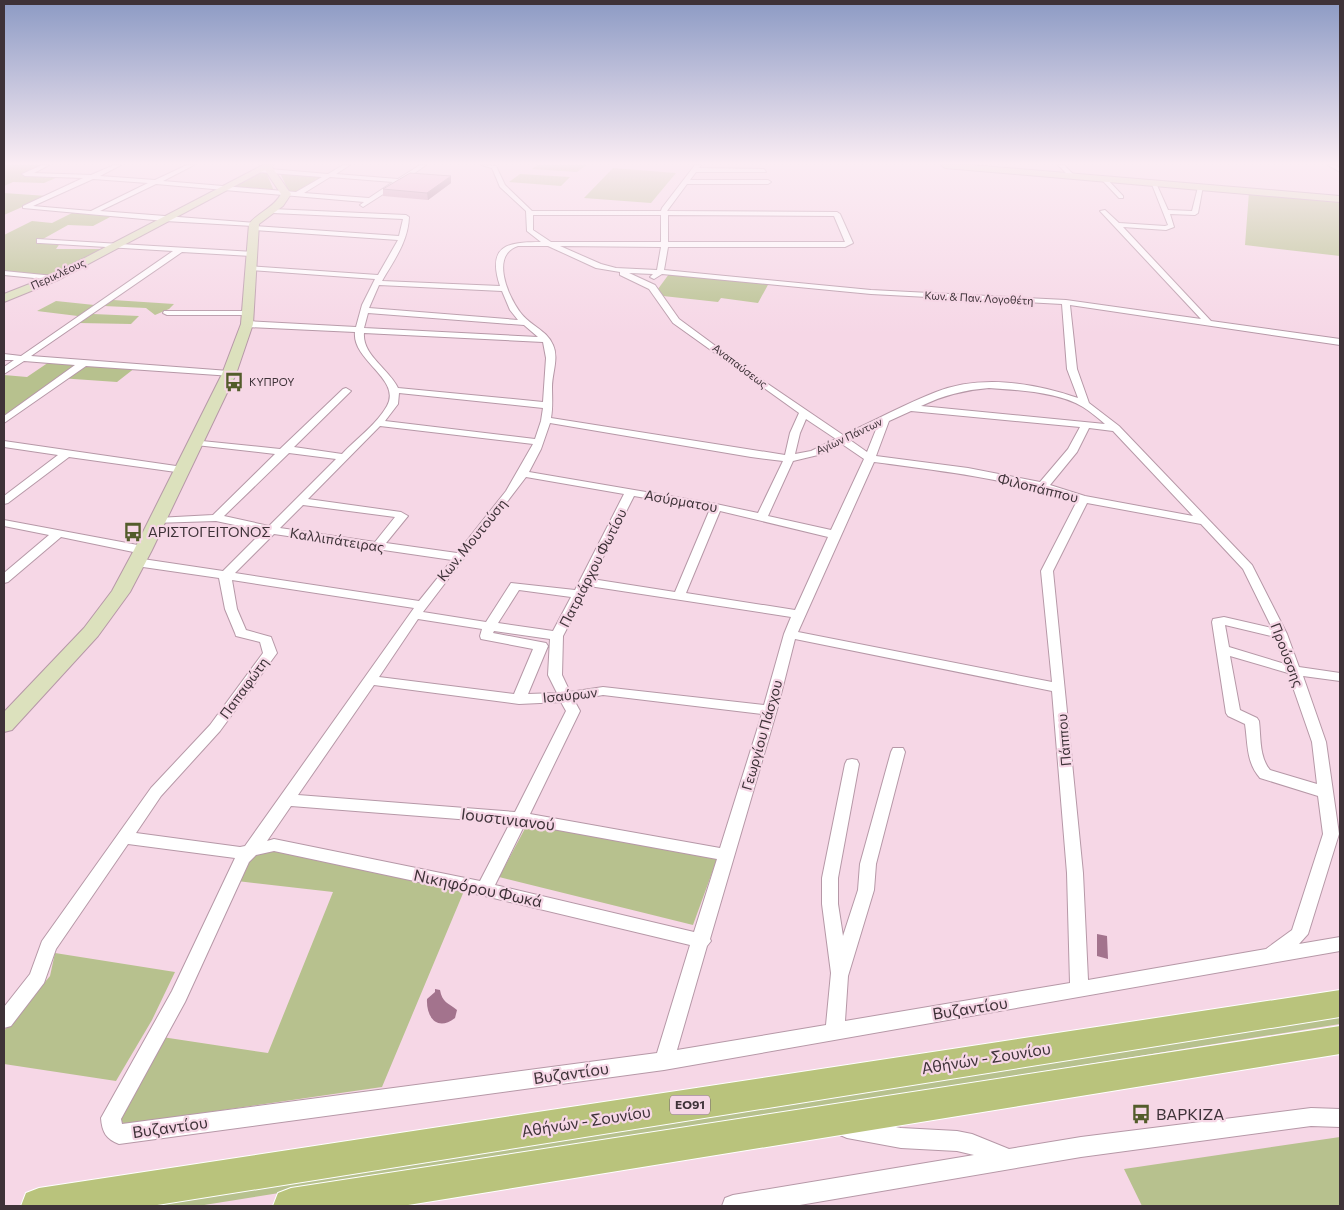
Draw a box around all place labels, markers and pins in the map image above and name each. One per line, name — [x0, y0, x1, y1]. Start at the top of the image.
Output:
bus stop icon: ΚΥΠΡΟΥ — [223, 371, 245, 393]
place label: ΚΥΠΡΟΥ — [249, 375, 294, 388]
bus stop icon: ΑΡΙΣΤΟΓΕΙΤΟΝΟΣ — [122, 521, 144, 543]
place label: ΑΡΙΣΤΟΓΕΙΤΟΝΟΣ — [148, 523, 270, 540]
bus stop icon: ΒΑΡΚΙΖΑ — [1130, 1103, 1152, 1125]
place label: ΒΑΡΚΙΖΑ — [1156, 1104, 1224, 1123]

